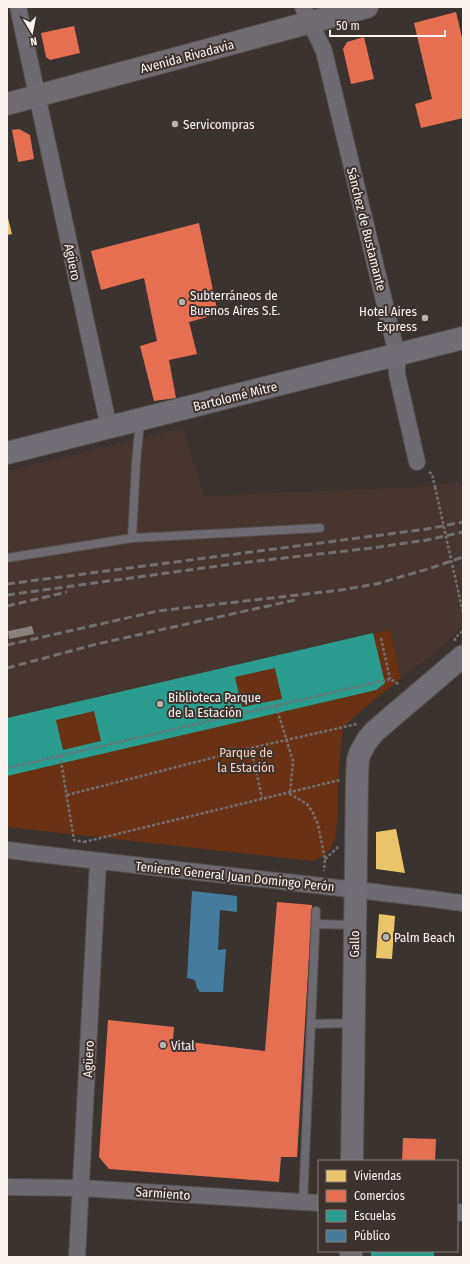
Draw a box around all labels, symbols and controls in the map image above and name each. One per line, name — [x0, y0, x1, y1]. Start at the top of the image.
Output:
north arrow — [12, 12, 52, 52]
scale bar — [330, 12, 445, 38]
text: 50 m — [336, 19, 360, 33]
text: N — [29, 34, 38, 48]
street label: Avenida Rivadavia — [139, 37, 236, 76]
place label: Servicompras — [183, 117, 255, 132]
marker: Servicompras — [170, 119, 180, 129]
street label: Sánchez de Bustamante — [344, 166, 389, 292]
street label: Agüero — [61, 242, 84, 282]
place label: Subterráneos de Buenos Aires S.E. — [190, 288, 280, 318]
marker: Subterráneos de Buenos Aires S.E. — [177, 297, 187, 307]
place label: Hotel Aires Express — [359, 304, 417, 334]
marker: Hotel Aires Express — [420, 313, 430, 323]
street label: Bartolomé Mitre — [192, 379, 279, 414]
place label: Biblioteca Parque de la Estación — [168, 690, 261, 720]
marker: Biblioteca Parque de la Estación — [155, 699, 165, 709]
park label: Parque de la Estación — [217, 745, 275, 775]
street label: Teniente General Juan Domingo Perón — [135, 859, 335, 894]
street label: Gallo — [347, 930, 362, 958]
place label: Palm Beach — [394, 930, 455, 945]
marker: Palm Beach — [381, 932, 391, 942]
place label: Vital — [171, 1038, 195, 1053]
street label: Agüero — [80, 1040, 97, 1078]
marker: Vital — [158, 1040, 168, 1050]
legend — [318, 1160, 458, 1252]
text: Viviendas — [354, 1169, 401, 1183]
street label: Sarmiento — [135, 1184, 191, 1203]
text: Comercios — [354, 1189, 405, 1203]
text: Escuelas — [354, 1209, 396, 1223]
text: Público — [354, 1229, 390, 1243]

